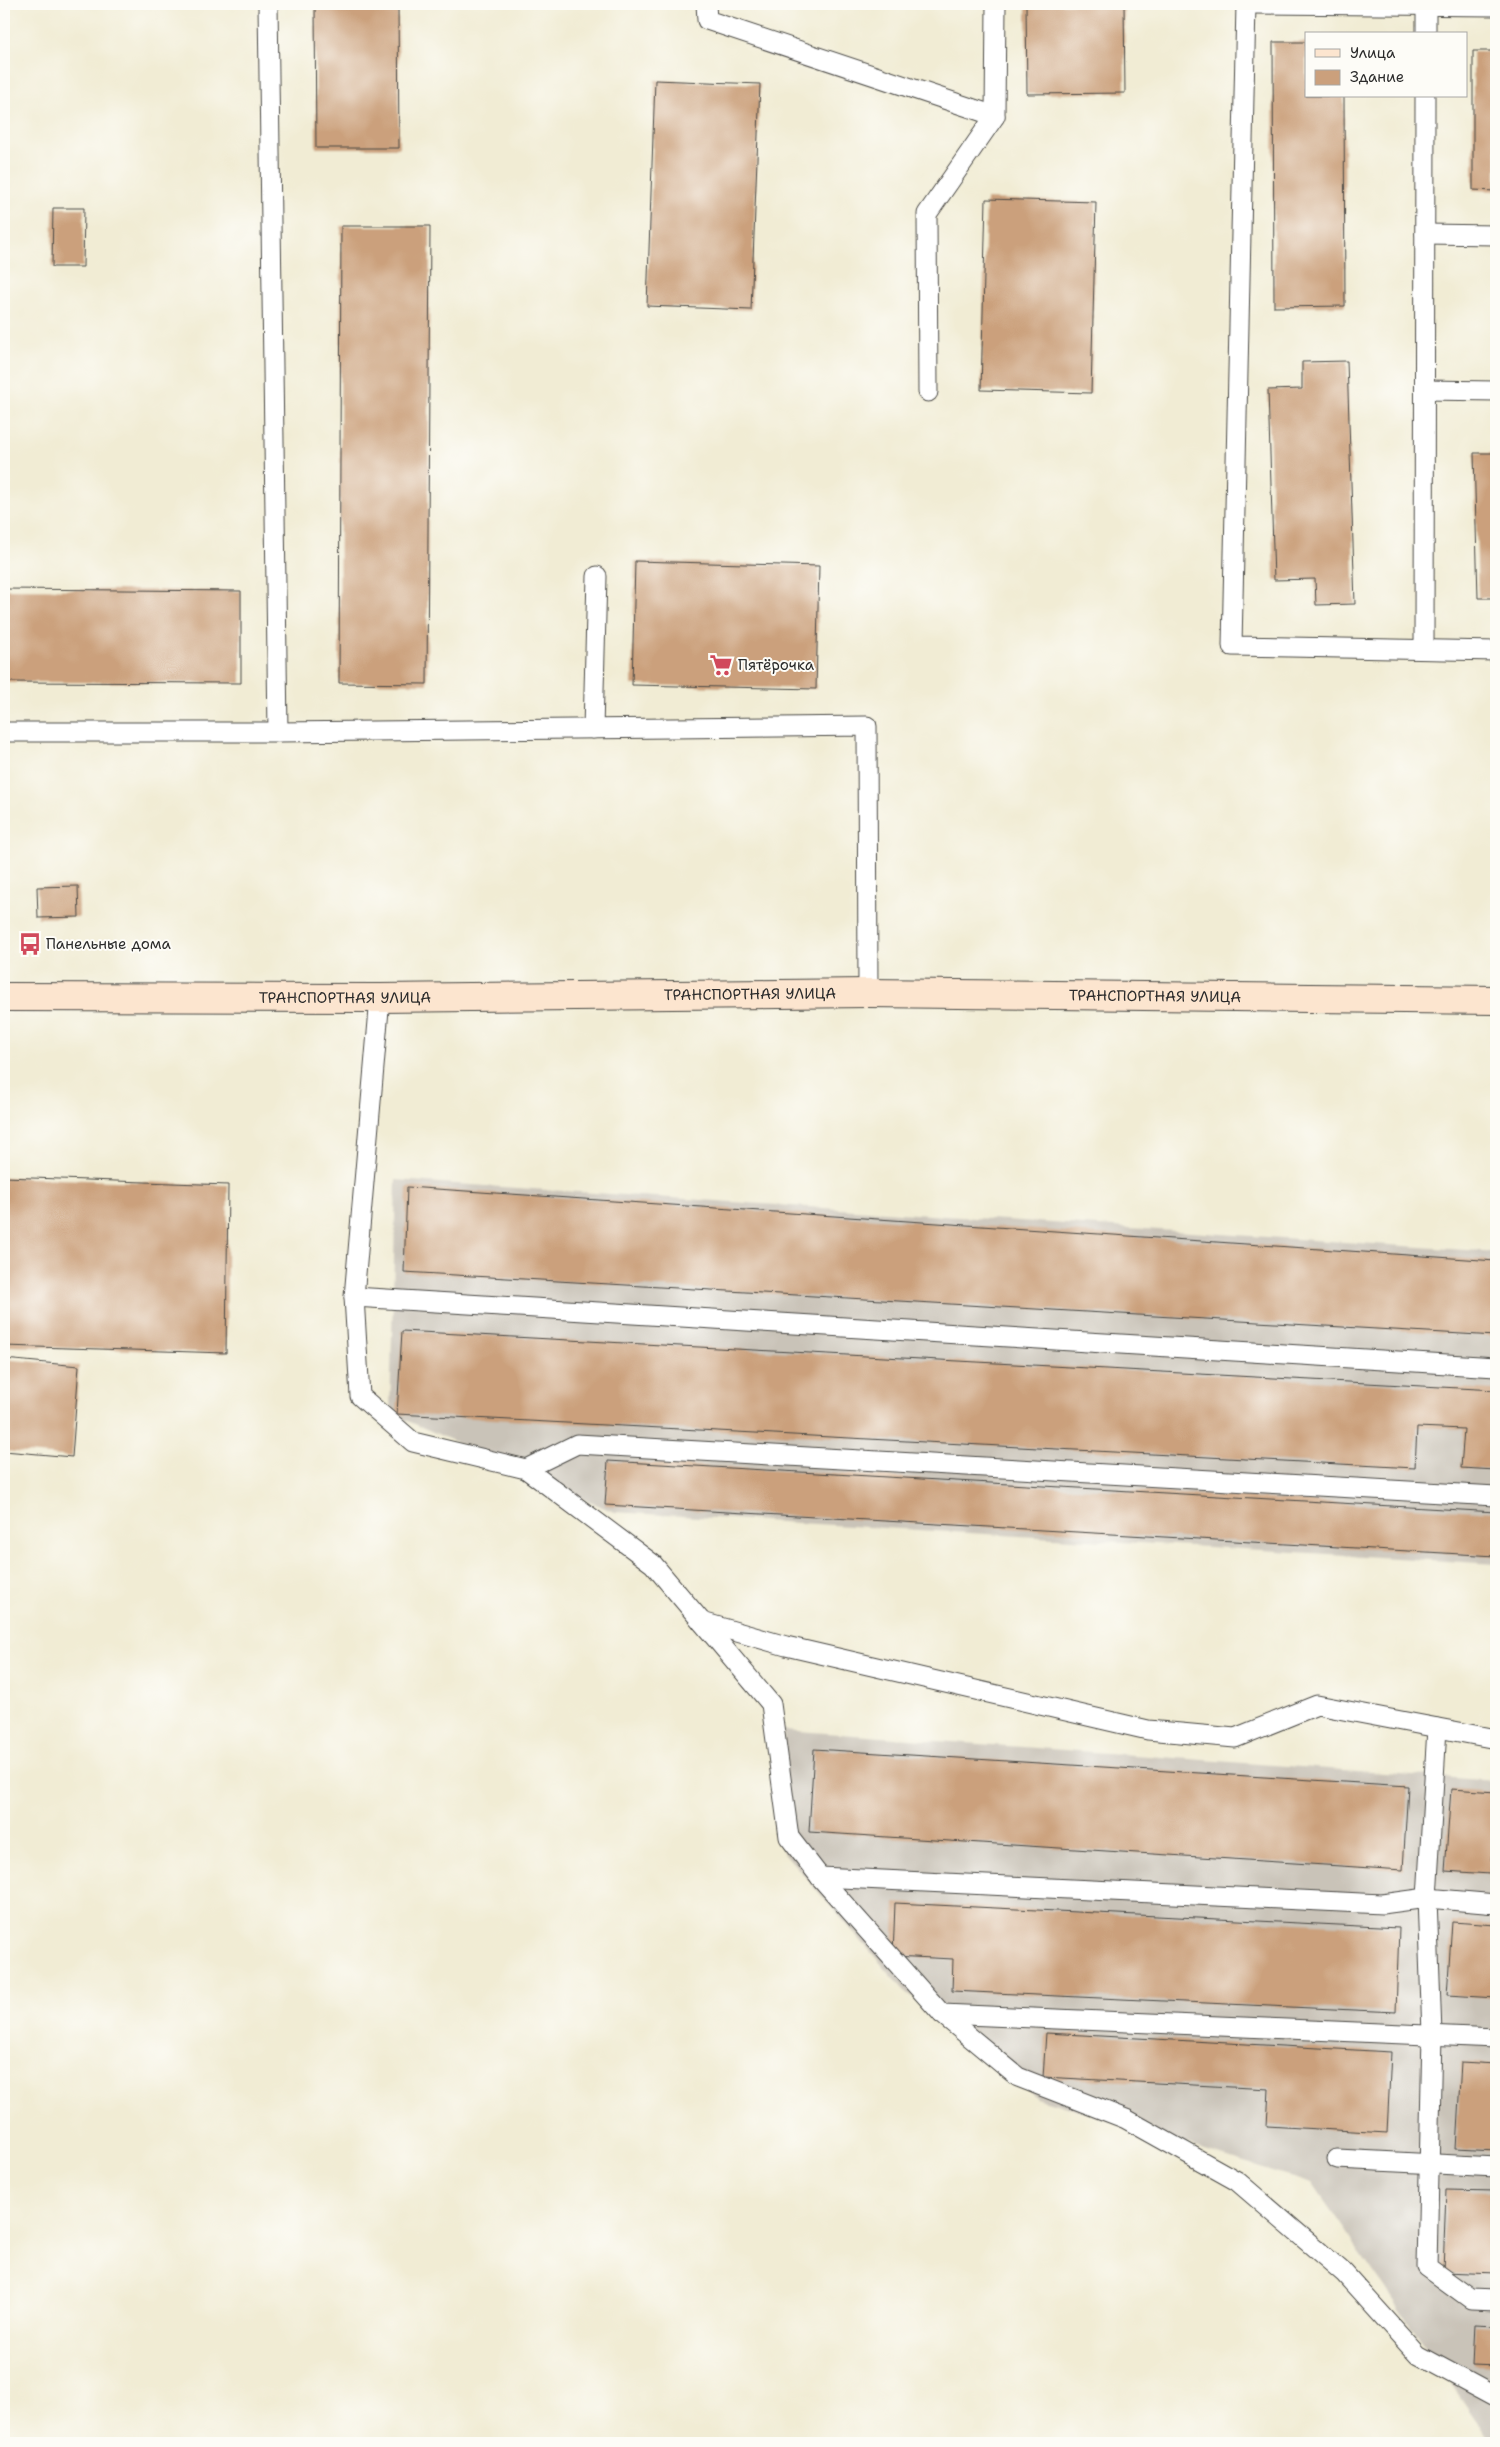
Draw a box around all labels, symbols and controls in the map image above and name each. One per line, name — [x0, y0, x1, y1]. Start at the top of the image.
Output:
legend — [1305, 32, 1468, 98]
text: Улица — [1350, 43, 1396, 63]
text: Здание — [1350, 67, 1404, 87]
supermarket icon: Пятёрочка — [708, 652, 734, 678]
place label: Пятёрочка — [738, 655, 815, 675]
bus stop icon: Панельные дома — [17, 931, 43, 957]
place label: Панельные дома — [46, 934, 171, 954]
street label: ТРАНСПОРТНАЯ УЛИЦА — [664, 983, 836, 1005]
street label: ТРАНСПОРТНАЯ УЛИЦА — [1069, 985, 1241, 1007]
street label: ТРАНСПОРТНАЯ УЛИЦА — [259, 987, 431, 1008]

